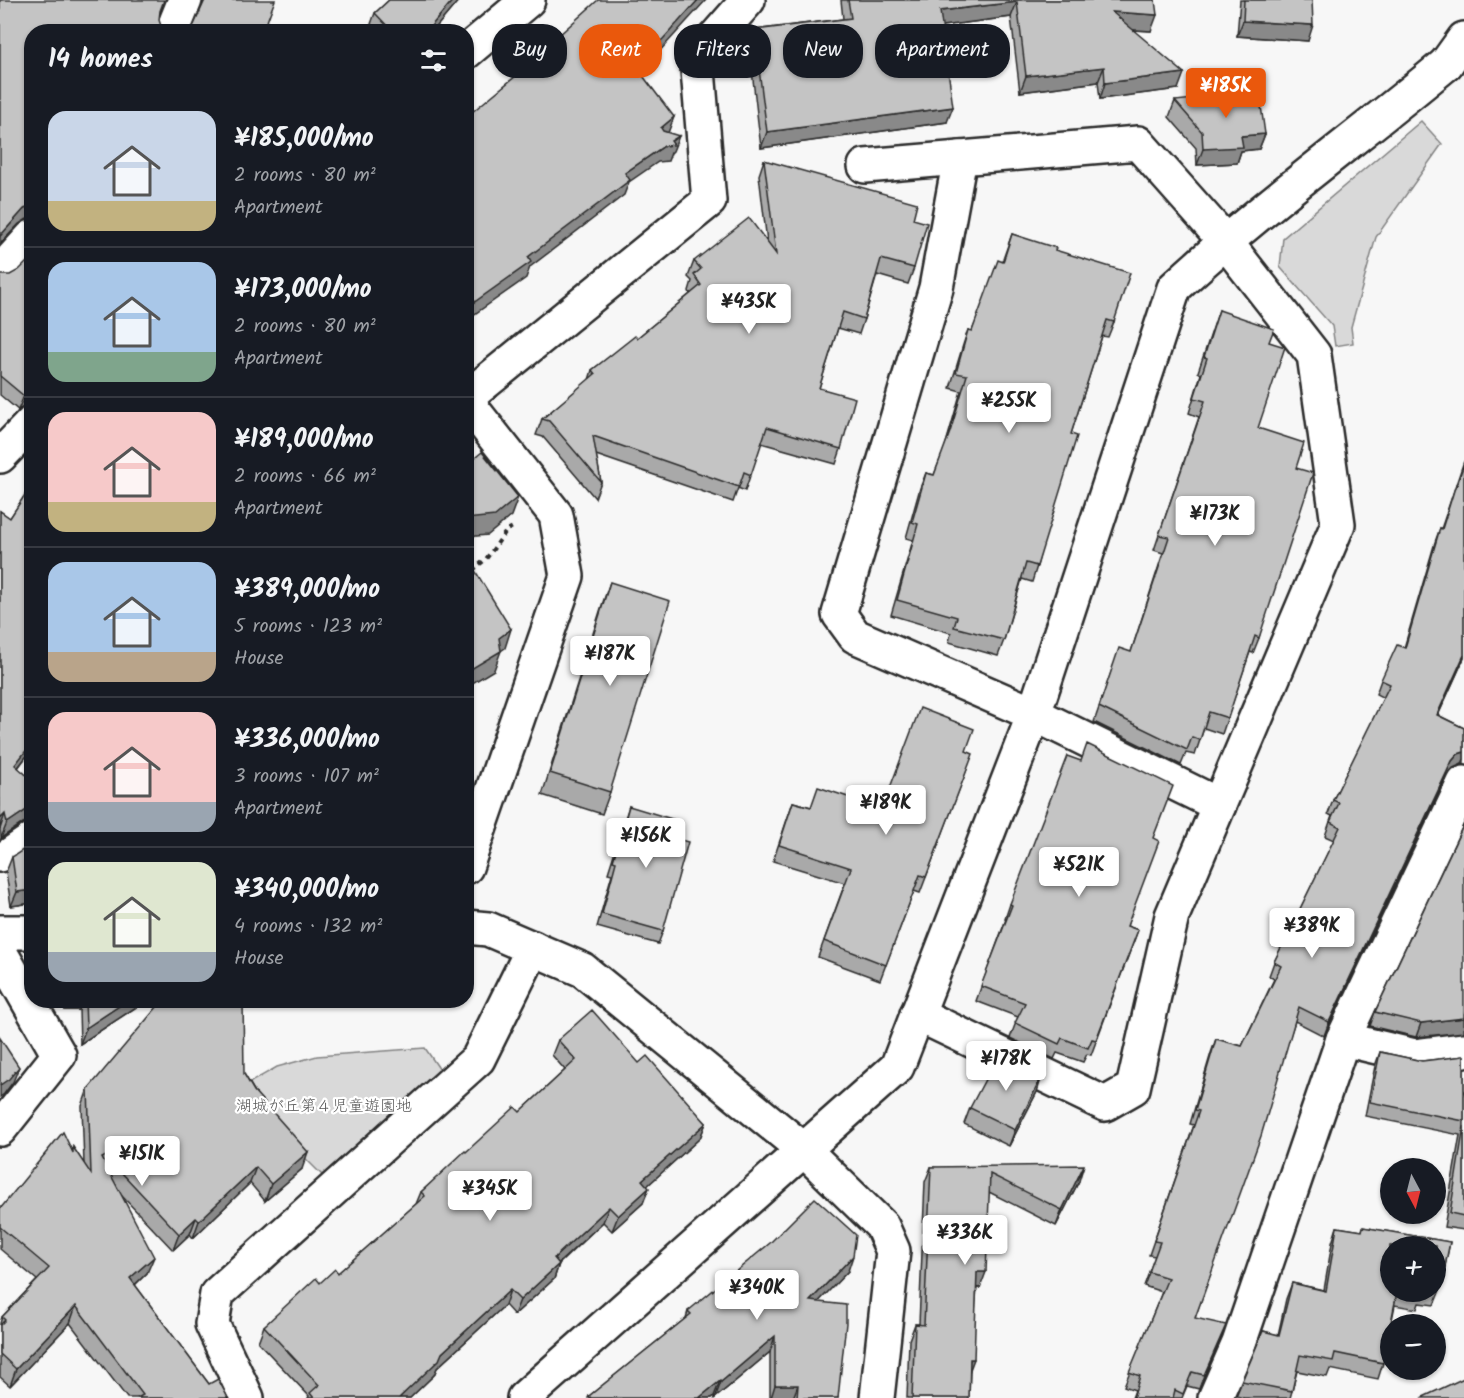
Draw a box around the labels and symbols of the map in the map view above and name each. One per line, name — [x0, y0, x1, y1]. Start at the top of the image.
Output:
pin: ¥185K — [1184, 68, 1268, 119]
pin: ¥435K — [707, 284, 791, 335]
pin: ¥255K — [967, 383, 1051, 434]
pin: ¥173K — [1173, 496, 1257, 547]
pin: ¥187K — [568, 636, 652, 687]
pin: ¥189K — [844, 785, 928, 836]
pin: ¥156K — [604, 818, 688, 869]
pin: ¥521K — [1037, 847, 1121, 898]
pin: ¥389K — [1270, 908, 1354, 959]
pin: ¥178K — [964, 1041, 1048, 1092]
park label: 湖城が丘第４児童遊園地 — [236, 1094, 412, 1119]
pin: ¥151K — [100, 1136, 184, 1187]
north arrow — [1380, 1158, 1446, 1224]
pin: ¥345K — [448, 1171, 532, 1222]
pin: ¥336K — [923, 1215, 1007, 1266]
pin: ¥340K — [715, 1270, 799, 1321]

